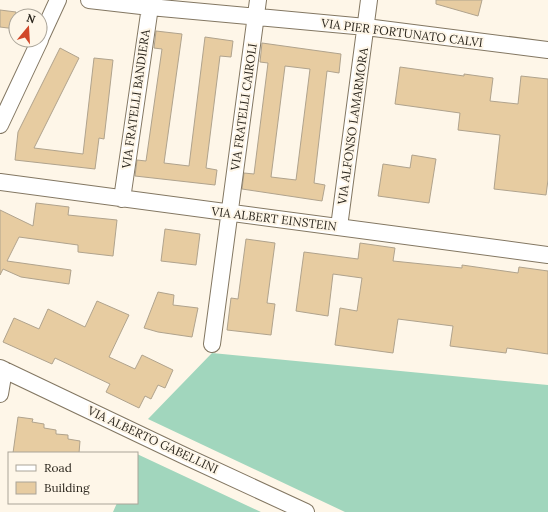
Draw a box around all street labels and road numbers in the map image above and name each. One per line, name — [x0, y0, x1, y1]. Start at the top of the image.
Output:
street label: VIA PIER FORTUNATO CALVI — [320, 15, 484, 50]
street label: VIA FRATELLI BANDIERA — [118, 28, 153, 170]
street label: VIA FRATELLI CAIROLI — [227, 42, 260, 173]
street label: VIA ALFONSO LAMARMORA — [334, 46, 371, 206]
street label: VIA ALBERT EINSTEIN — [210, 203, 337, 234]
street label: VIA ALBERTO GABELLINI — [85, 402, 221, 476]

